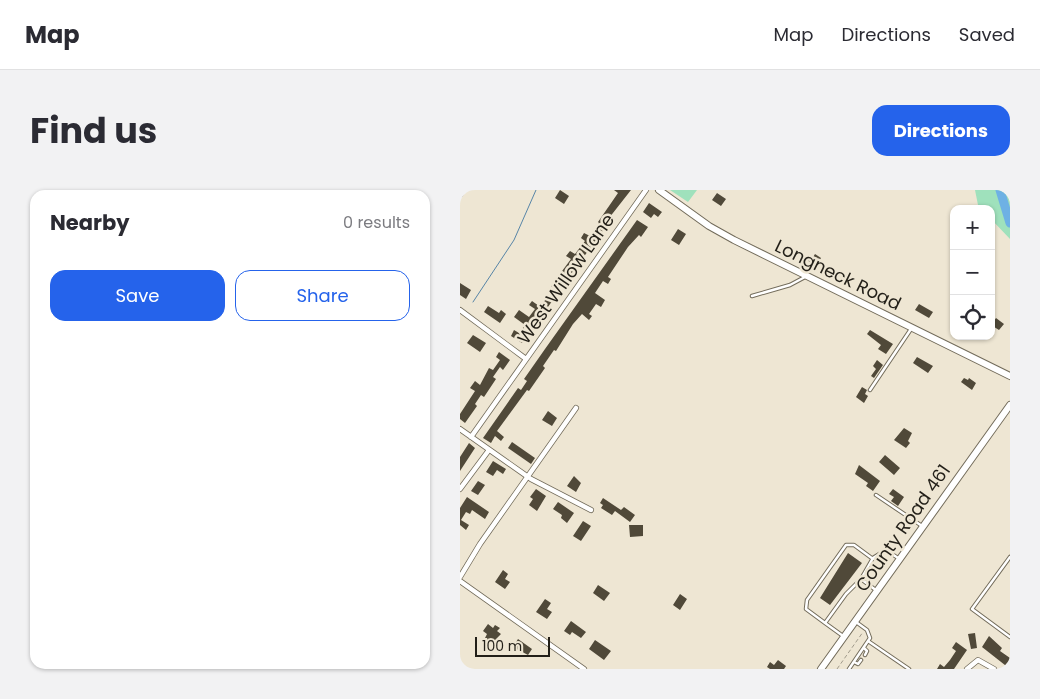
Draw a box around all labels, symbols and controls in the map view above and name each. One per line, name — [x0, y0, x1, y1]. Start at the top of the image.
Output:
text: Map — [25, 18, 80, 51]
text: Map — [774, 22, 813, 47]
text: Directions — [841, 22, 931, 47]
text: Saved — [959, 22, 1015, 47]
button: Directions — [872, 105, 1010, 156]
text: Find us — [30, 106, 157, 155]
map controls — [950, 205, 995, 340]
button: + — [950, 205, 995, 250]
text: Nearby — [50, 208, 130, 237]
street label: West Willow Lane — [511, 208, 620, 349]
text: 0 results — [343, 211, 410, 234]
street label: Longneck Road — [771, 233, 905, 316]
button: − — [950, 250, 995, 295]
button: Save — [50, 270, 225, 321]
button: Share — [235, 270, 410, 321]
button: locate — [950, 295, 995, 340]
street label: County Road 461 — [849, 459, 956, 596]
scale bar — [475, 634, 550, 657]
text: 100 m — [482, 636, 522, 656]

